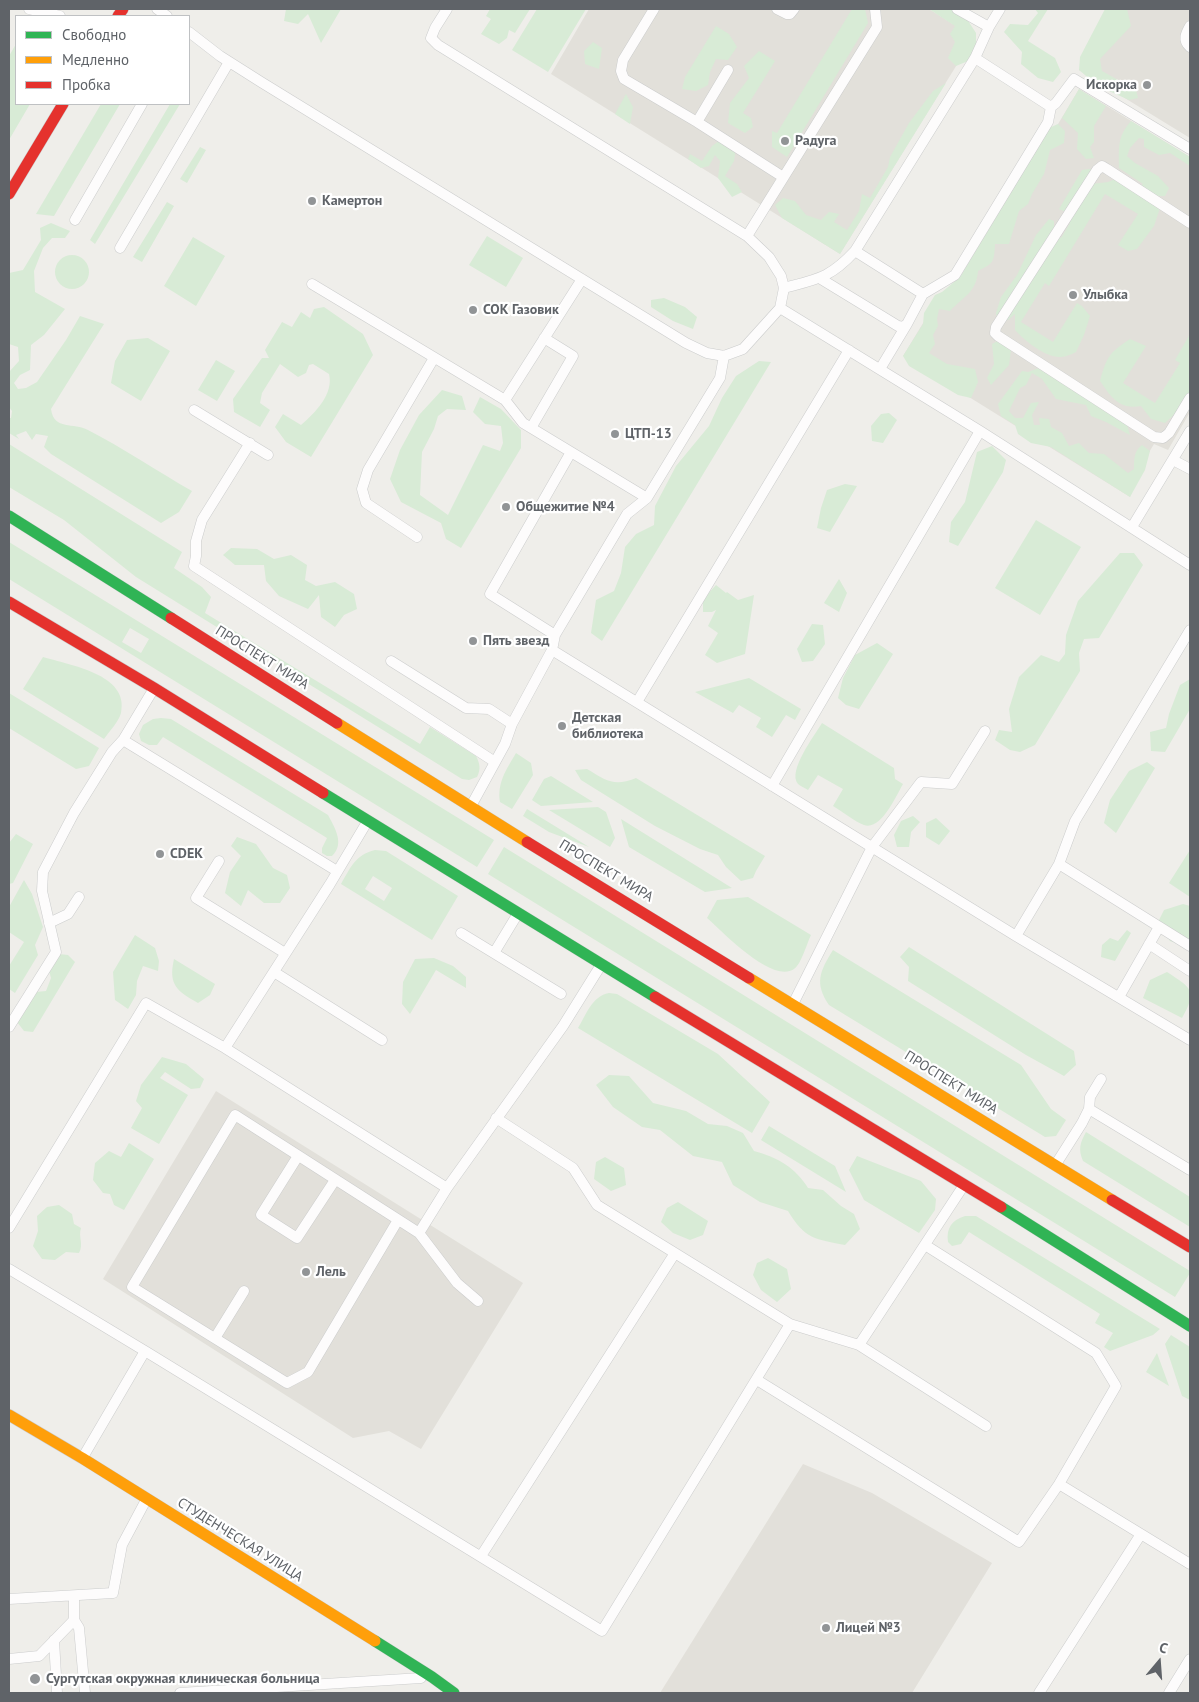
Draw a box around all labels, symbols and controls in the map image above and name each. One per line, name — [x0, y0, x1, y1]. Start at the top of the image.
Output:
legend — [15, 15, 190, 105]
text: Свободно — [62, 25, 126, 44]
text: Медленно — [62, 50, 129, 69]
text: Пробка — [62, 75, 111, 94]
place label: Искорка — [1086, 77, 1137, 93]
marker: Искорка — [1141, 79, 1153, 91]
place label: Радуга — [795, 133, 836, 149]
marker: Радуга — [779, 135, 791, 147]
place label: Камертон — [322, 193, 382, 209]
marker: Камертон — [306, 195, 318, 207]
place label: Улыбка — [1083, 287, 1128, 303]
marker: Улыбка — [1067, 289, 1079, 301]
place label: СОК Газовик — [483, 302, 559, 318]
marker: СОК Газовик — [467, 304, 479, 316]
place label: ЦТП-13 — [625, 426, 672, 442]
marker: ЦТП-13 — [609, 428, 621, 440]
place label: Общежитие №4 — [516, 499, 615, 515]
marker: Общежитие №4 — [500, 501, 512, 513]
street label: ПРОСПЕКТ МИРА — [212, 623, 312, 693]
place label: Пять звезд — [483, 633, 549, 649]
marker: Пять звезд — [467, 635, 479, 647]
place label: Детская библиотека — [572, 710, 644, 742]
marker: Детская библиотека — [556, 720, 568, 732]
street label: ПРОСПЕКТ МИРА — [556, 836, 656, 906]
place label: CDEK — [170, 846, 203, 862]
marker: CDEK — [154, 848, 166, 860]
street label: ПРОСПЕКТ МИРА — [901, 1048, 1001, 1118]
place label: Лель — [316, 1264, 346, 1280]
marker: Лель — [300, 1266, 312, 1278]
street label: СТУДЕНЧЕСКАЯ УЛИЦА — [174, 1494, 306, 1586]
place label: Лицей №3 — [836, 1620, 901, 1636]
marker: Лицей №3 — [820, 1622, 832, 1634]
north arrow — [1134, 1637, 1184, 1687]
text: С — [1157, 1638, 1170, 1658]
place label: Сургутская окружная клиническая больница — [46, 1671, 320, 1687]
marker: Сургутская окружная клиническая больница — [28, 1672, 42, 1686]

